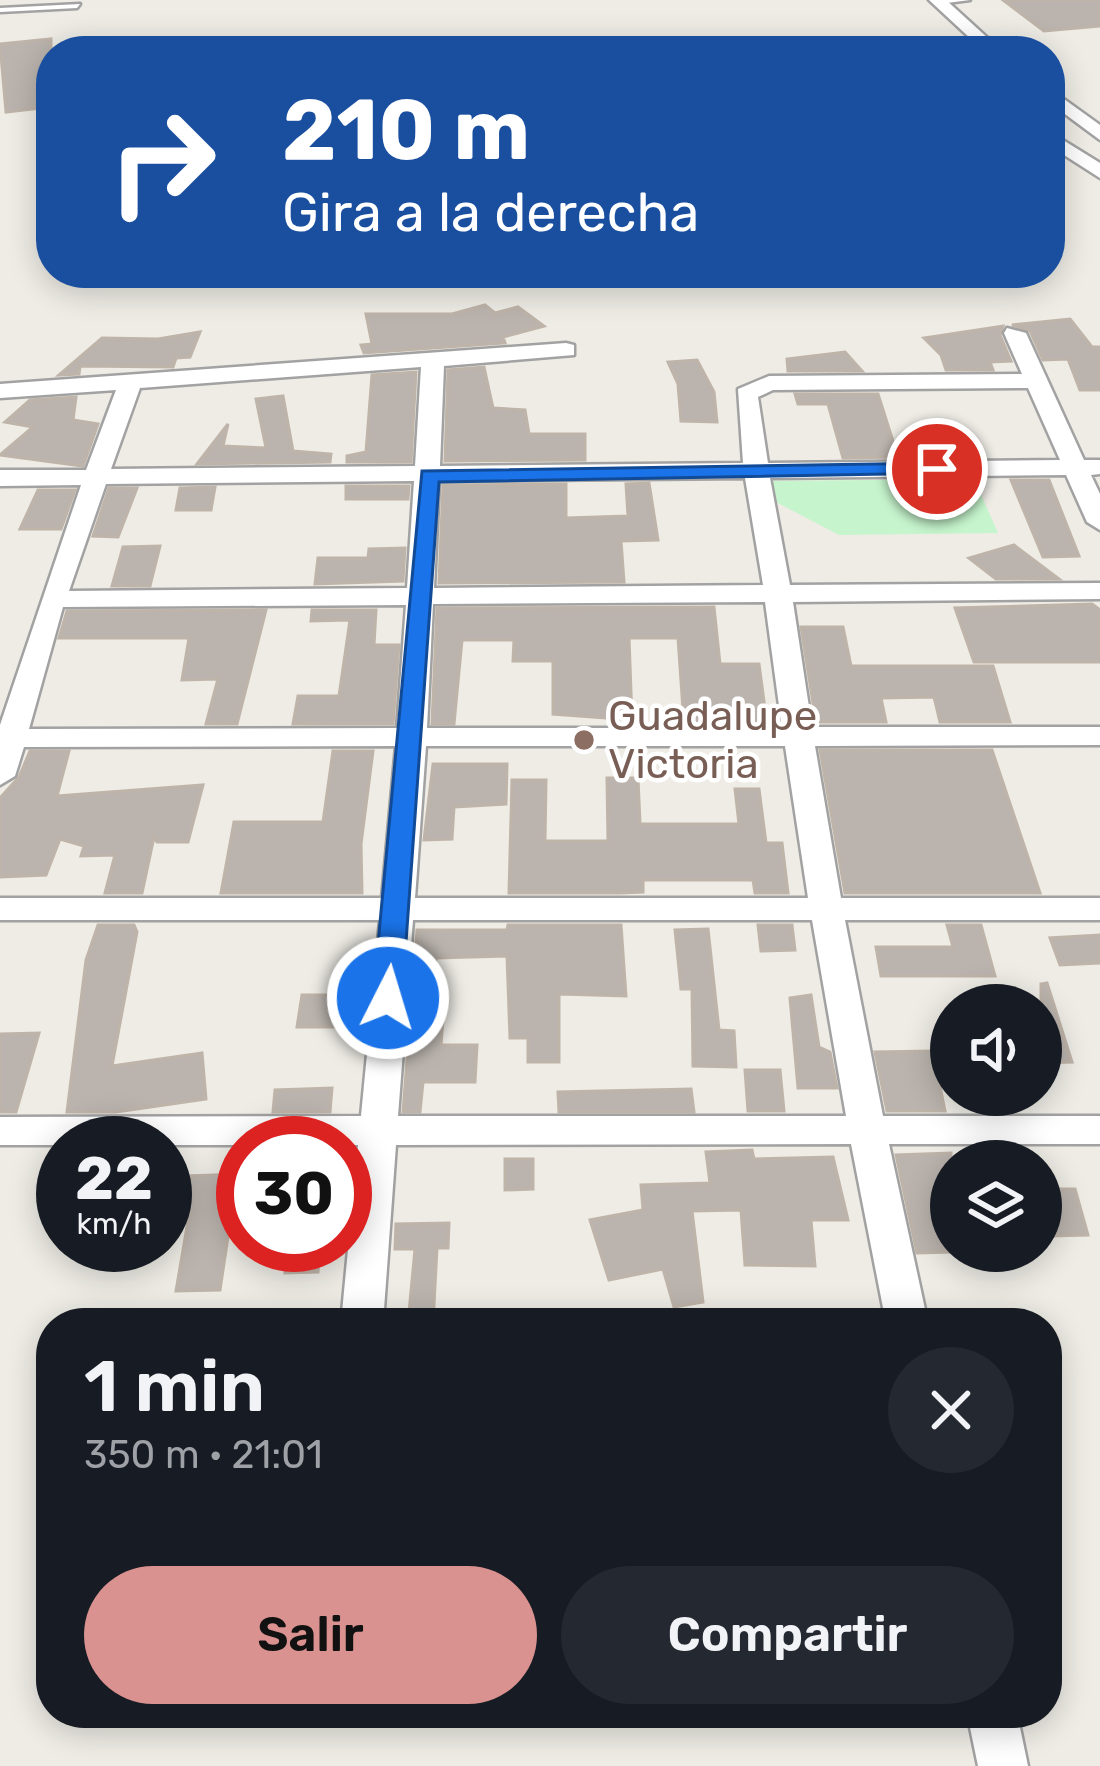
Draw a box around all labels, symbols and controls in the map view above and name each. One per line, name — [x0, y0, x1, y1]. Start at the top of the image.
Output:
text: 210 m — [282, 80, 530, 180]
icon: right — [84, 84, 240, 240]
text: Gira a la derecha — [282, 181, 699, 245]
pin — [886, 418, 988, 520]
icon: arrive — [904, 436, 970, 502]
place label: Guadalupe Victoria — [608, 691, 817, 789]
marker: Guadalupe Victoria — [571, 727, 597, 753]
position arrow — [325, 935, 451, 1061]
map controls — [930, 984, 1062, 1272]
button: sound — [930, 984, 1062, 1116]
speed limit sign: 30 — [216, 1116, 372, 1272]
button: layers — [930, 1140, 1062, 1272]
text: 22 — [75, 1143, 153, 1214]
text: km/h — [77, 1206, 151, 1242]
text: 1 min — [84, 1344, 265, 1429]
button: close — [888, 1347, 1014, 1473]
text: 350 m · 21:01 — [84, 1432, 323, 1478]
button: Salir — [84, 1566, 537, 1704]
button: Compartir — [561, 1566, 1014, 1704]

